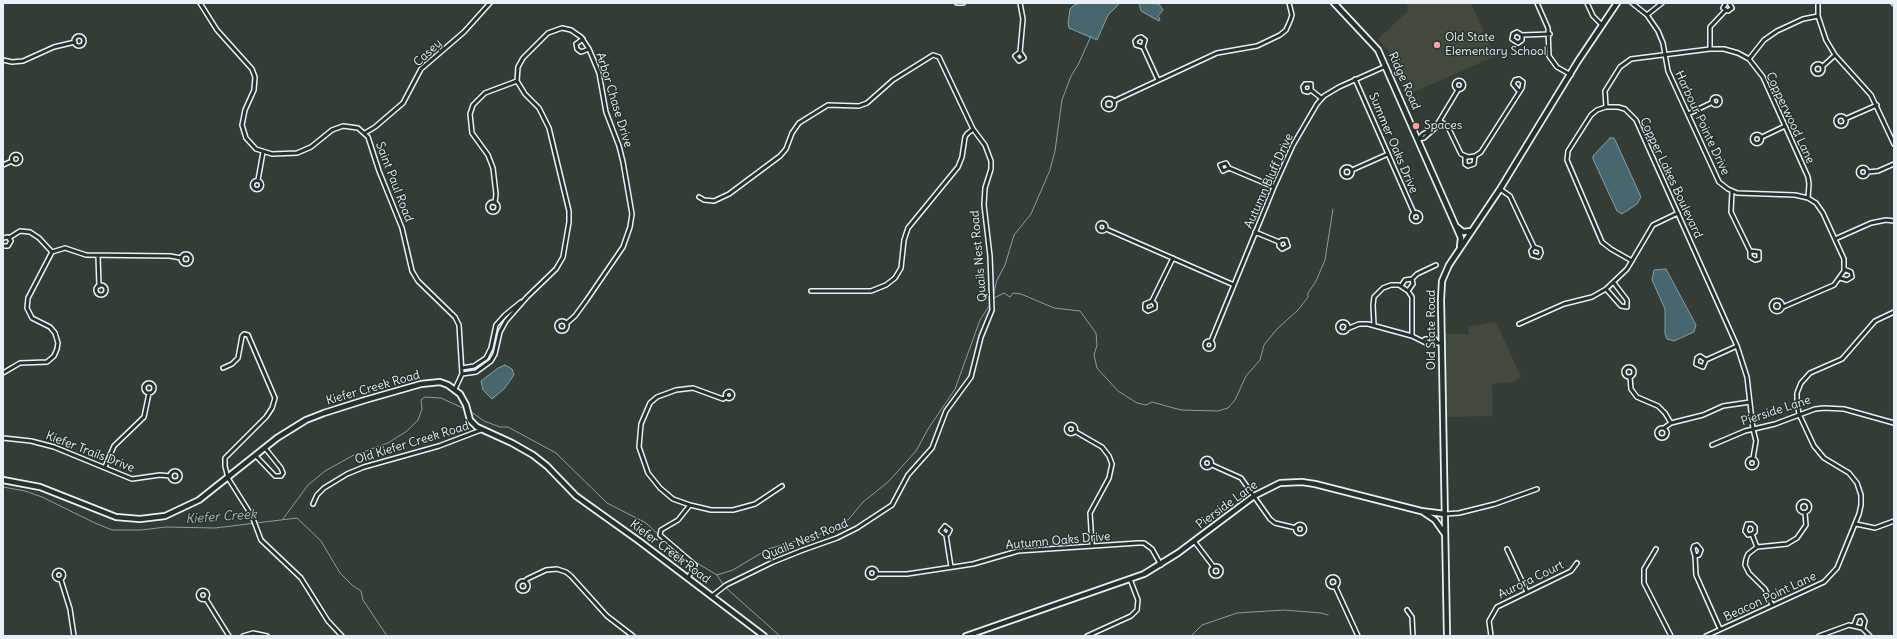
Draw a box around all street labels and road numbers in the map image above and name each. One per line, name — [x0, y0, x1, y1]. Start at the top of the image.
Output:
street label: Casey — [411, 36, 445, 70]
street label: Ridge Road — [1385, 50, 1423, 112]
street label: Arbor Chase Drive — [593, 51, 635, 149]
street label: Harbour Pointe Drive — [1672, 69, 1732, 177]
street label: Copperwood Lane — [1763, 70, 1817, 166]
street label: Summer Oaks Drive — [1365, 91, 1421, 195]
street label: Copper Lakes Boulevard — [1637, 115, 1705, 241]
street label: Autumn Bluff Drive — [1242, 131, 1296, 231]
street label: Saint Paul Road — [372, 140, 416, 224]
street label: Quails Nest Road — [968, 210, 990, 302]
street label: Old State Road — [1425, 290, 1439, 370]
street label: Kiefer Creek Road — [324, 368, 422, 408]
street label: Pierside Lane — [1739, 393, 1813, 429]
street label: Old Kiefer Creek Road — [353, 419, 471, 467]
street label: Kiefer Trails Drive — [44, 429, 136, 475]
street label: Pierside Lane — [1193, 478, 1261, 532]
street label: Quails Nest Road — [760, 516, 850, 564]
street label: Kiefer Creek Road — [627, 517, 713, 587]
street label: Autumn Oaks Drive — [1005, 529, 1111, 553]
street label: Aurora Court — [1496, 558, 1566, 602]
street label: Beacon Point Lane — [1721, 569, 1819, 625]

